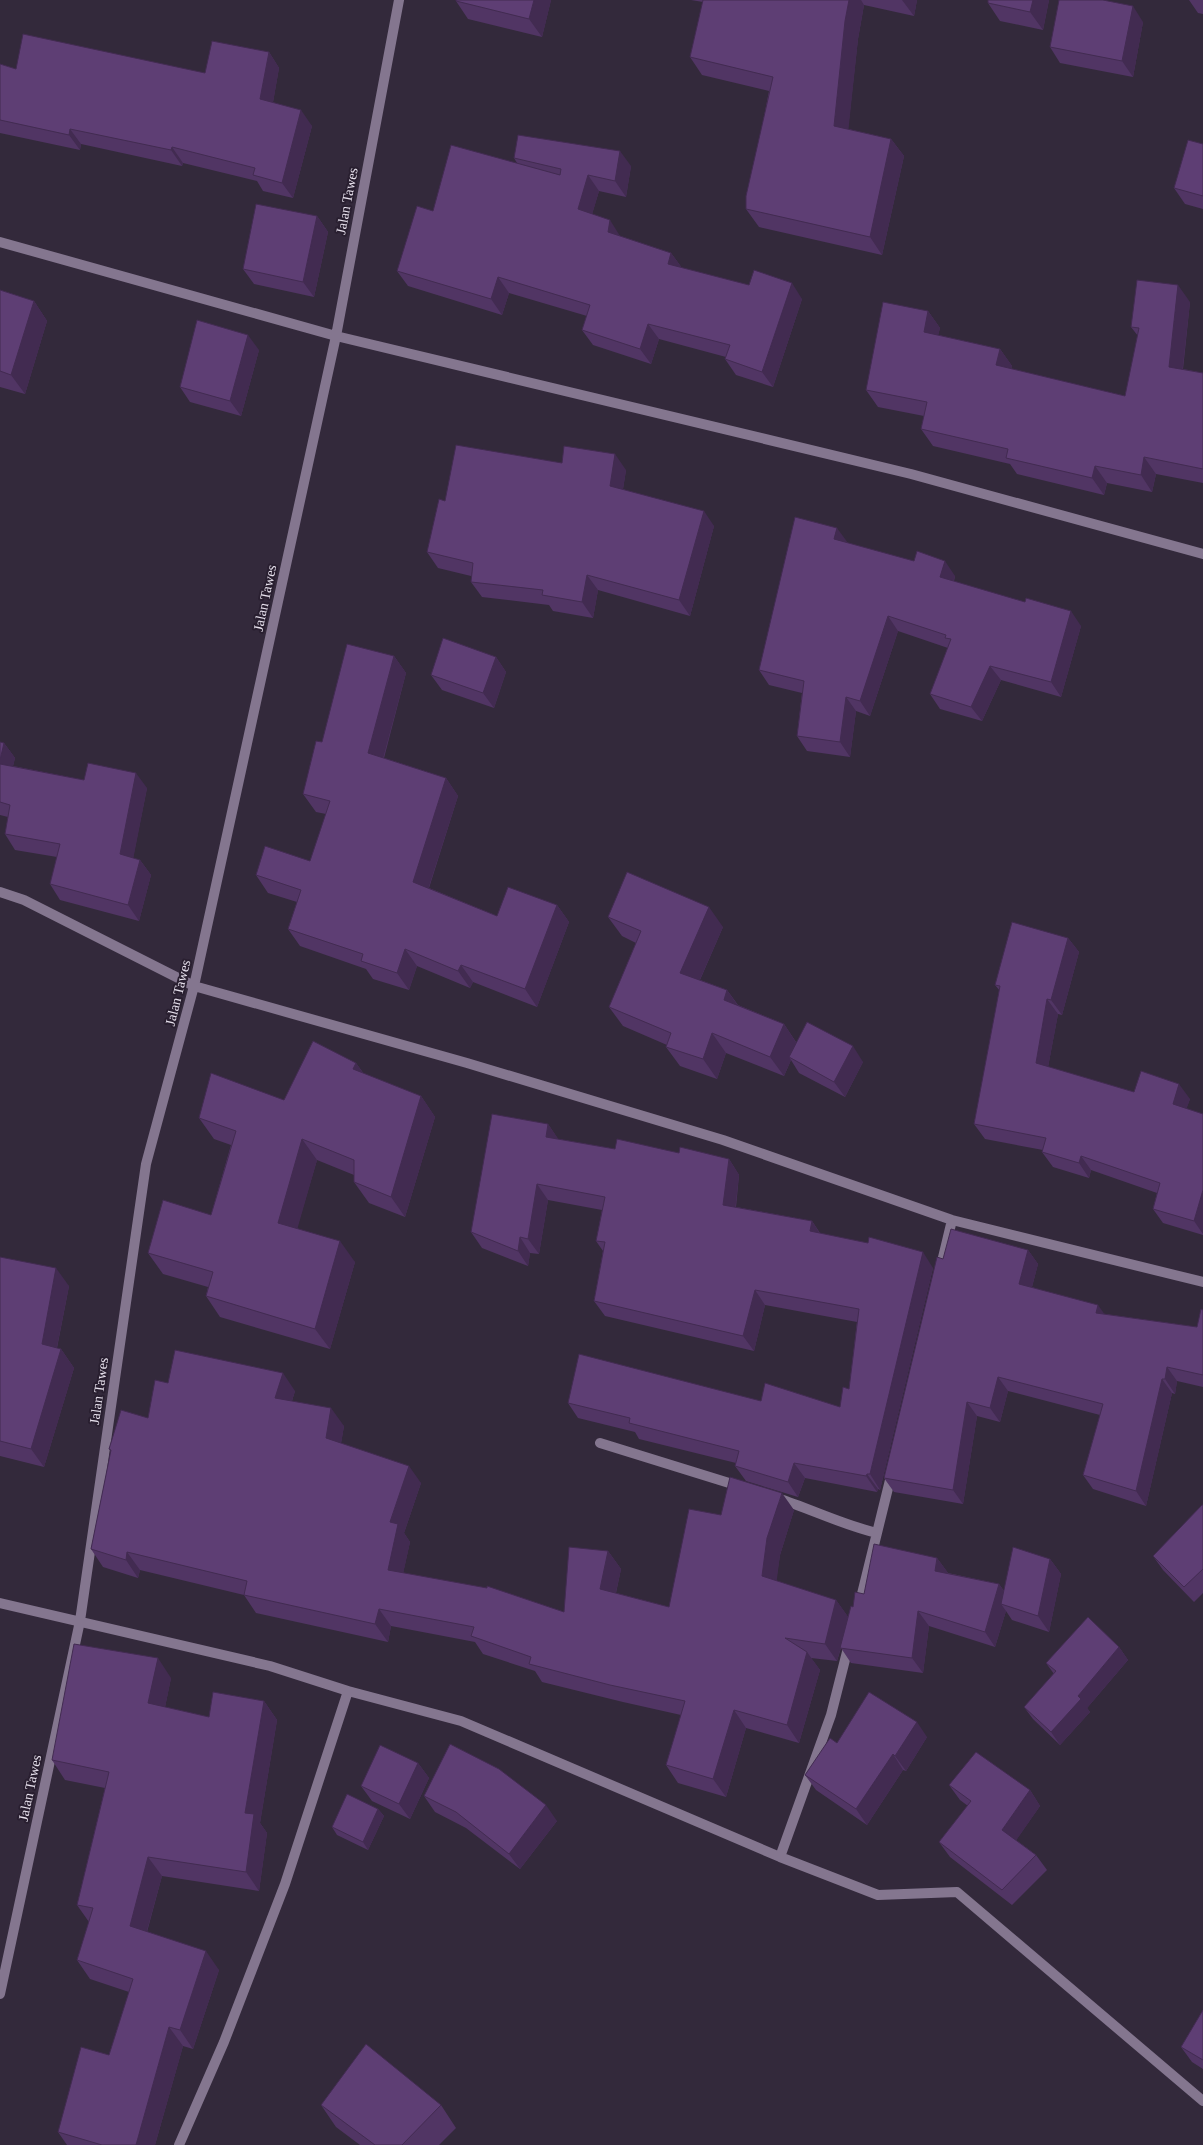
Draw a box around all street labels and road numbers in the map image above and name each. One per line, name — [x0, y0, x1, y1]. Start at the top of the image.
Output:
street label: Jalan Tawes — [333, 166, 361, 236]
street label: Jalan Tawes — [251, 563, 279, 633]
street label: Jalan Tawes — [163, 958, 193, 1028]
street label: Jalan Tawes — [87, 1356, 111, 1426]
street label: Jalan Tawes — [16, 1753, 44, 1823]

